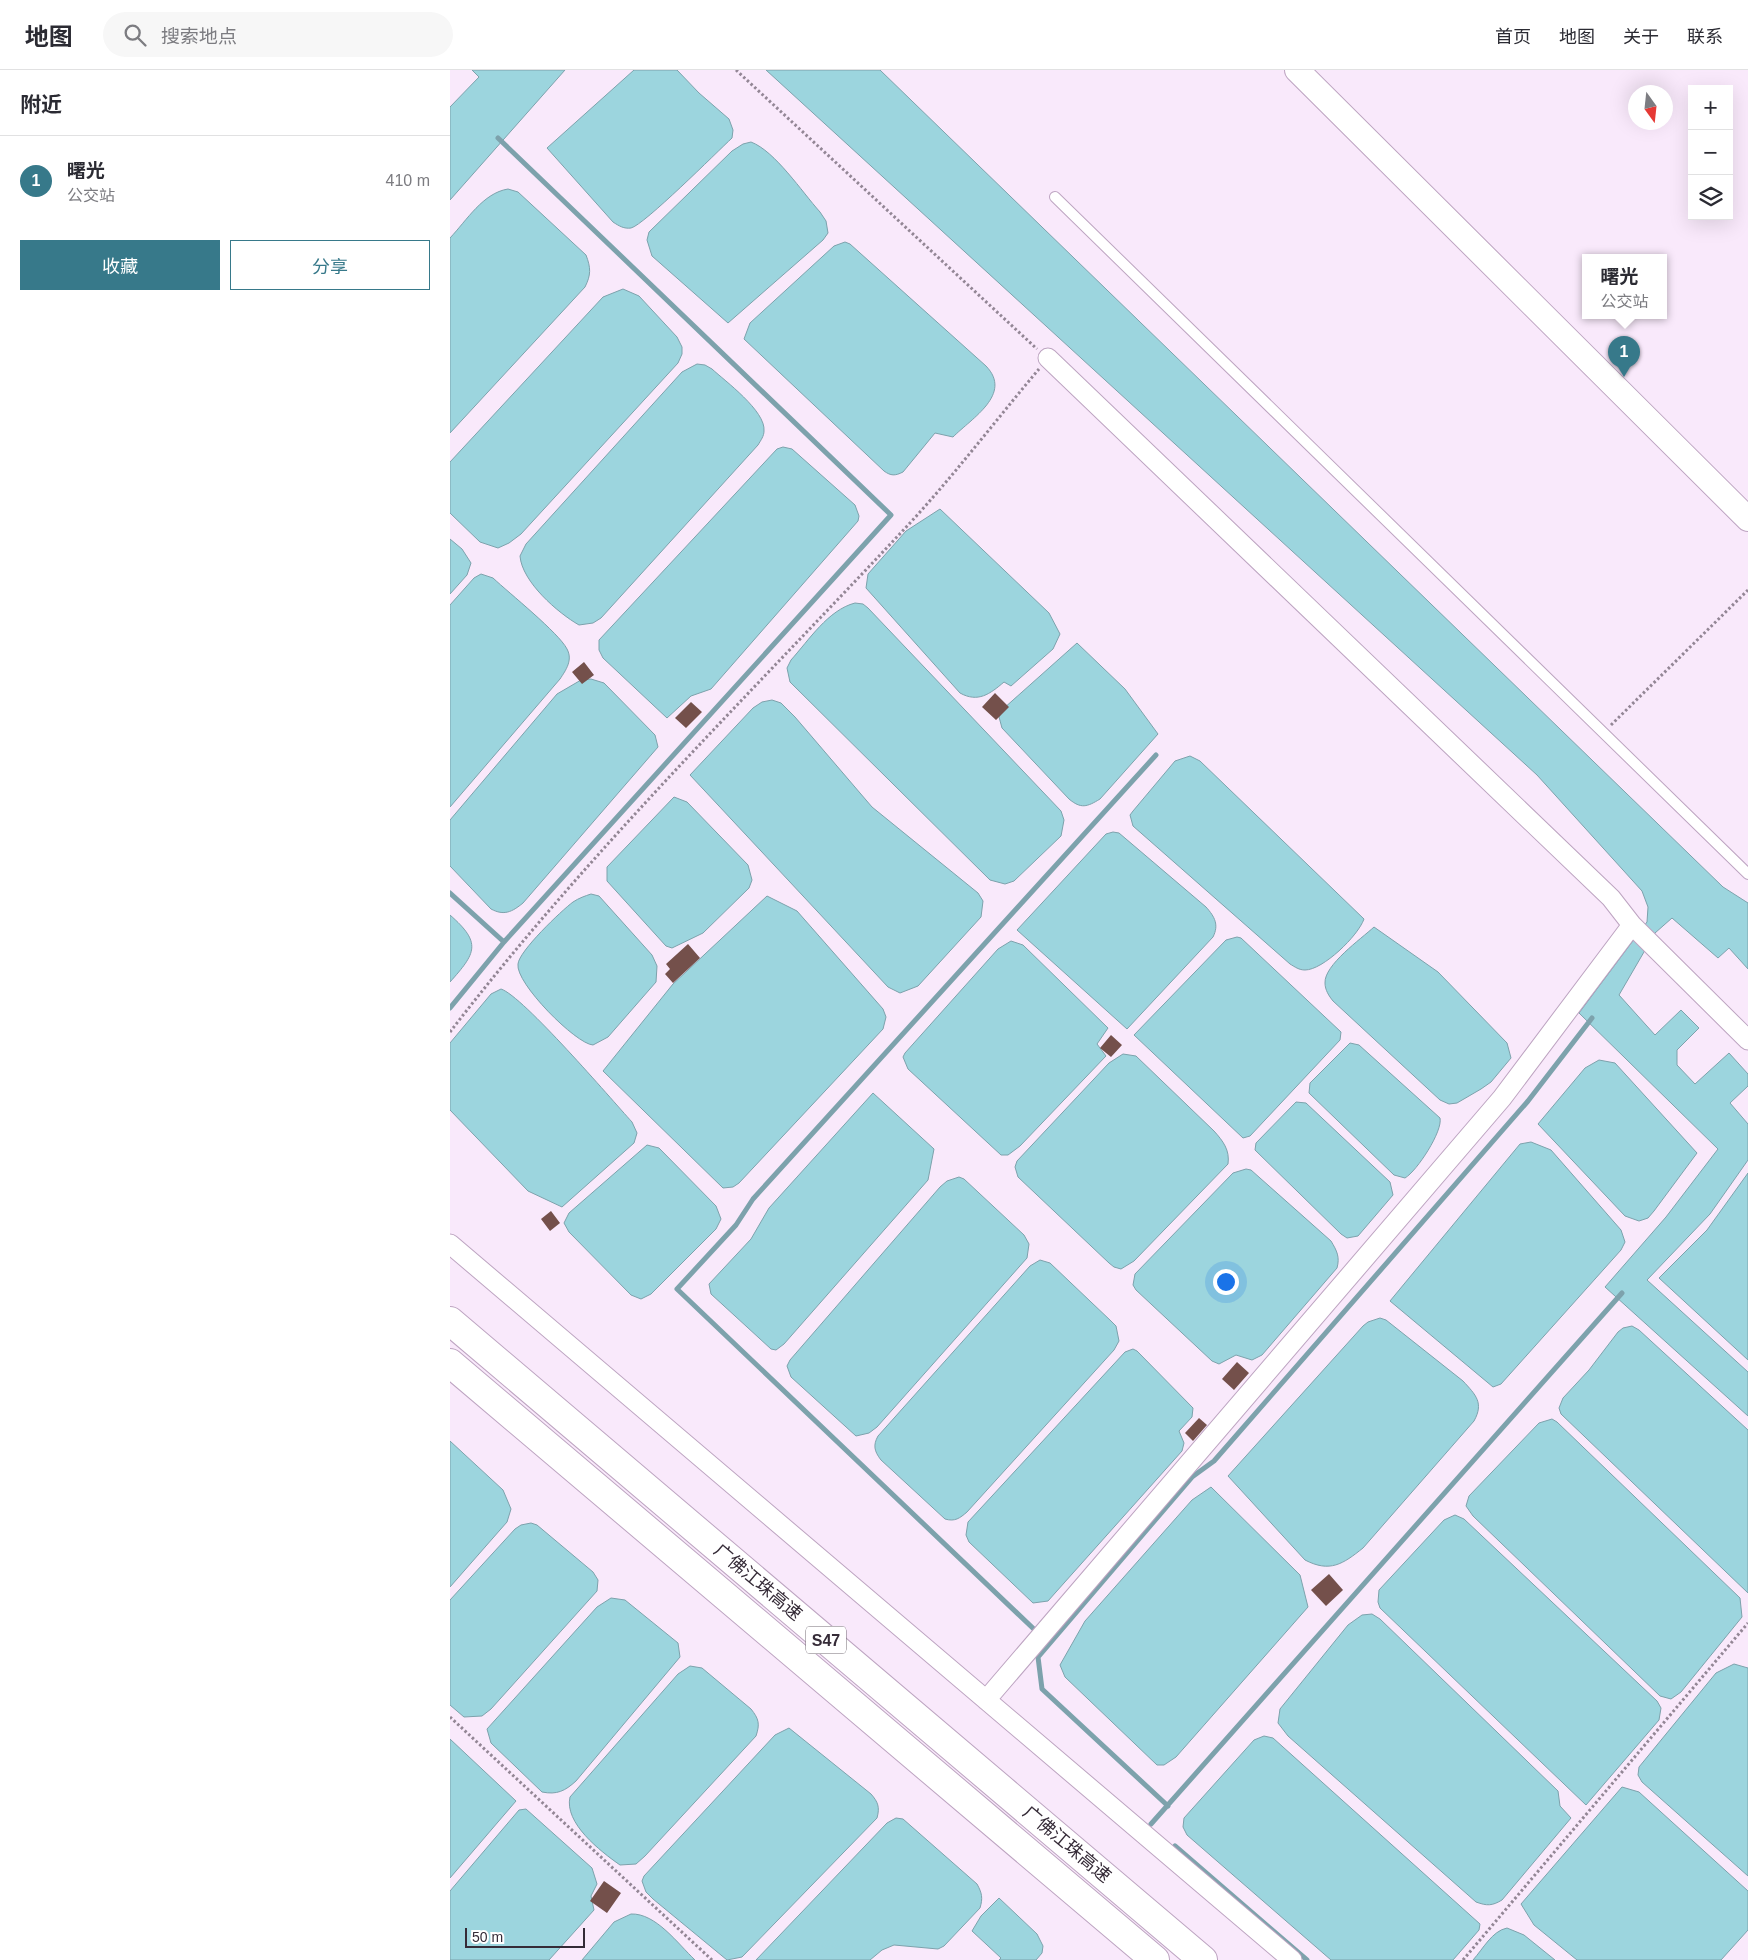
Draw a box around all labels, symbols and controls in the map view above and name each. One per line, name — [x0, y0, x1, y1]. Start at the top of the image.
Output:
search box — [103, 12, 453, 57]
icon: search — [121, 21, 149, 49]
text: 地图 — [25, 23, 73, 50]
text: 搜索地点 — [161, 26, 237, 47]
text: 首页 — [1495, 27, 1531, 47]
text: 地图 — [1559, 27, 1595, 47]
text: 关于 — [1623, 27, 1659, 47]
text: 联系 — [1687, 27, 1723, 47]
north arrow — [1628, 85, 1673, 130]
map controls — [1688, 85, 1733, 220]
button: + — [1688, 85, 1733, 130]
text: 附近 — [20, 93, 62, 116]
button: − — [1688, 130, 1733, 175]
text: 曙光 — [67, 160, 105, 181]
text: 1 — [32, 172, 40, 189]
text: 410 m — [386, 172, 430, 189]
button: layers — [1688, 175, 1733, 220]
text: 公交站 — [67, 187, 115, 204]
button: 收藏 — [20, 240, 220, 290]
button: 分享 — [230, 240, 430, 290]
popup — [1582, 254, 1667, 319]
text: 曙光 — [1600, 266, 1639, 287]
text: 公交站 — [1600, 293, 1649, 310]
pin: 1 — [1608, 336, 1640, 377]
your location — [1213, 1269, 1239, 1295]
street label: 广佛江珠高速 — [710, 1540, 806, 1624]
road number: S47 — [806, 1626, 846, 1654]
street label: 广佛江珠高速 — [1019, 1802, 1115, 1886]
scale bar — [465, 1925, 585, 1948]
text: 50 m — [472, 1929, 503, 1945]

